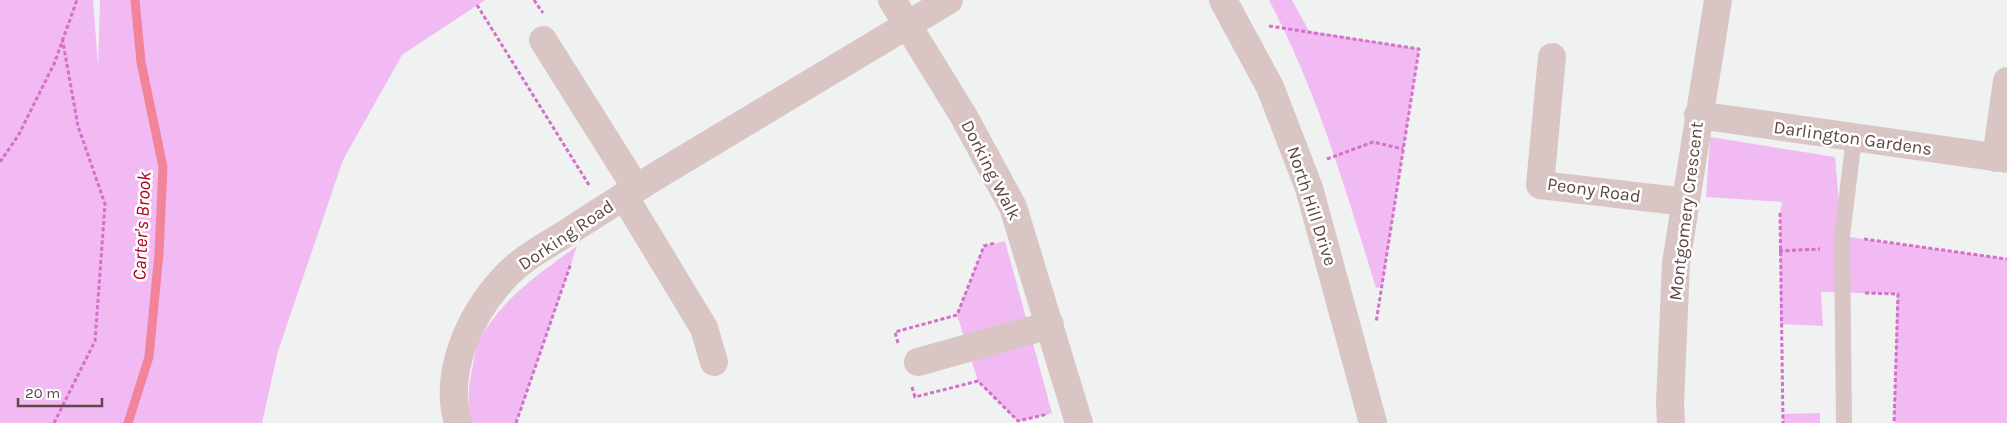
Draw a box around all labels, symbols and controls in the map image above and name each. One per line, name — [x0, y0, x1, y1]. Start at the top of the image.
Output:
street label: Dorking Walk — [956, 116, 1026, 224]
street label: Darlington Gardens — [1772, 116, 1934, 160]
street label: Montgomery Crescent — [1664, 120, 1708, 302]
street label: North Hill Drive — [1282, 143, 1342, 269]
water label: Carter's Brook — [128, 171, 156, 281]
street label: Peony Road — [1546, 173, 1642, 207]
street label: Dorking Road — [514, 195, 618, 275]
scale bar — [18, 376, 101, 408]
text: 20 m — [25, 384, 60, 402]

